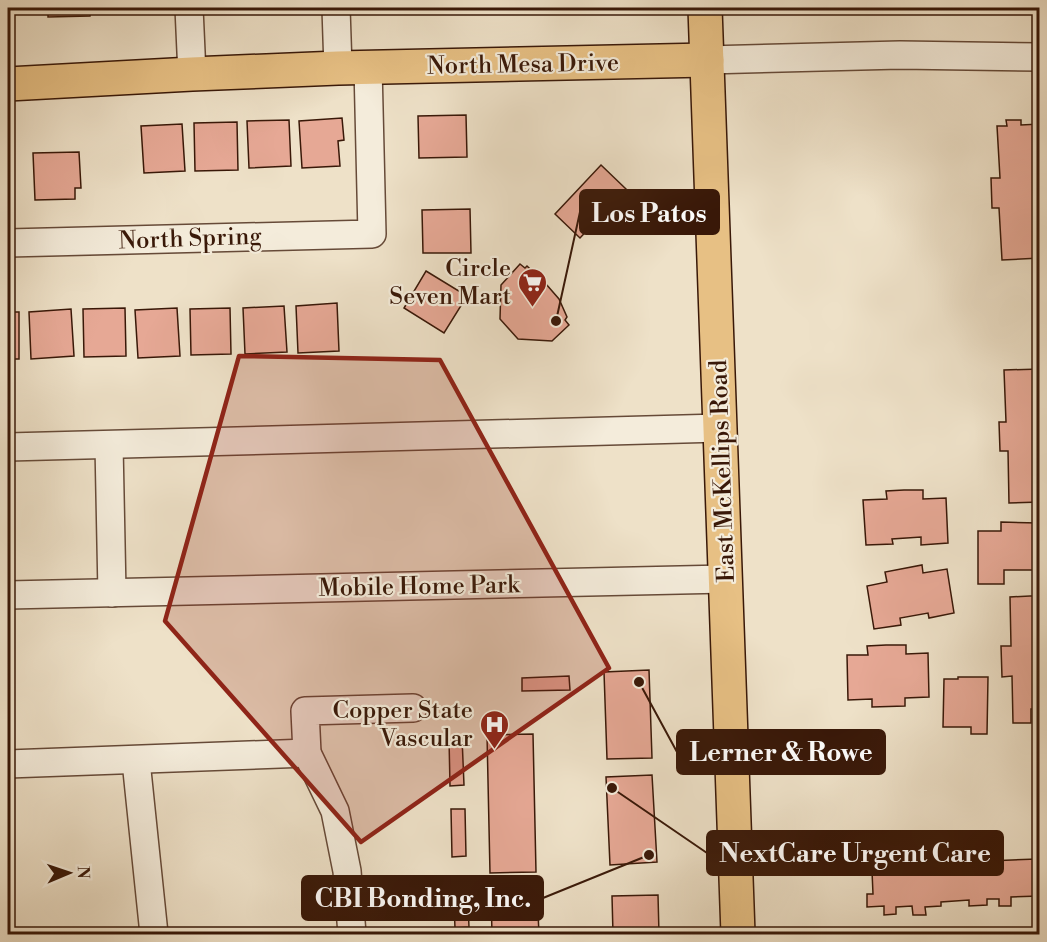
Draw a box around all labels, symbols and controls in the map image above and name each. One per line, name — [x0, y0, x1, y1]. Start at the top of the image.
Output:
street label: North Mesa Drive — [427, 48, 619, 82]
callout: Los Patos — [580, 190, 719, 234]
text: Los Patos — [591, 198, 707, 230]
street label: North Spring — [118, 221, 263, 256]
place label: Circle Seven Mart — [389, 254, 511, 312]
supermarket icon: Circle Seven Mart — [516, 266, 548, 308]
street label: East McKellips Road — [704, 359, 742, 583]
street label: Mobile Home Park — [318, 570, 521, 604]
place label: Copper State Vascular — [333, 696, 473, 754]
hospital icon: Copper State Vascular — [478, 708, 510, 750]
callout: Lerner & Rowe — [677, 730, 885, 774]
text: Lerner & Rowe — [689, 737, 873, 769]
callout: NextCare Urgent Care — [707, 831, 1003, 875]
text: NextCare Urgent Care — [719, 838, 991, 870]
north arrow — [39, 843, 99, 903]
text: N — [73, 866, 93, 880]
callout: CBI Bonding, Inc. — [302, 876, 543, 920]
text: CBI Bonding, Inc. — [315, 883, 531, 915]

